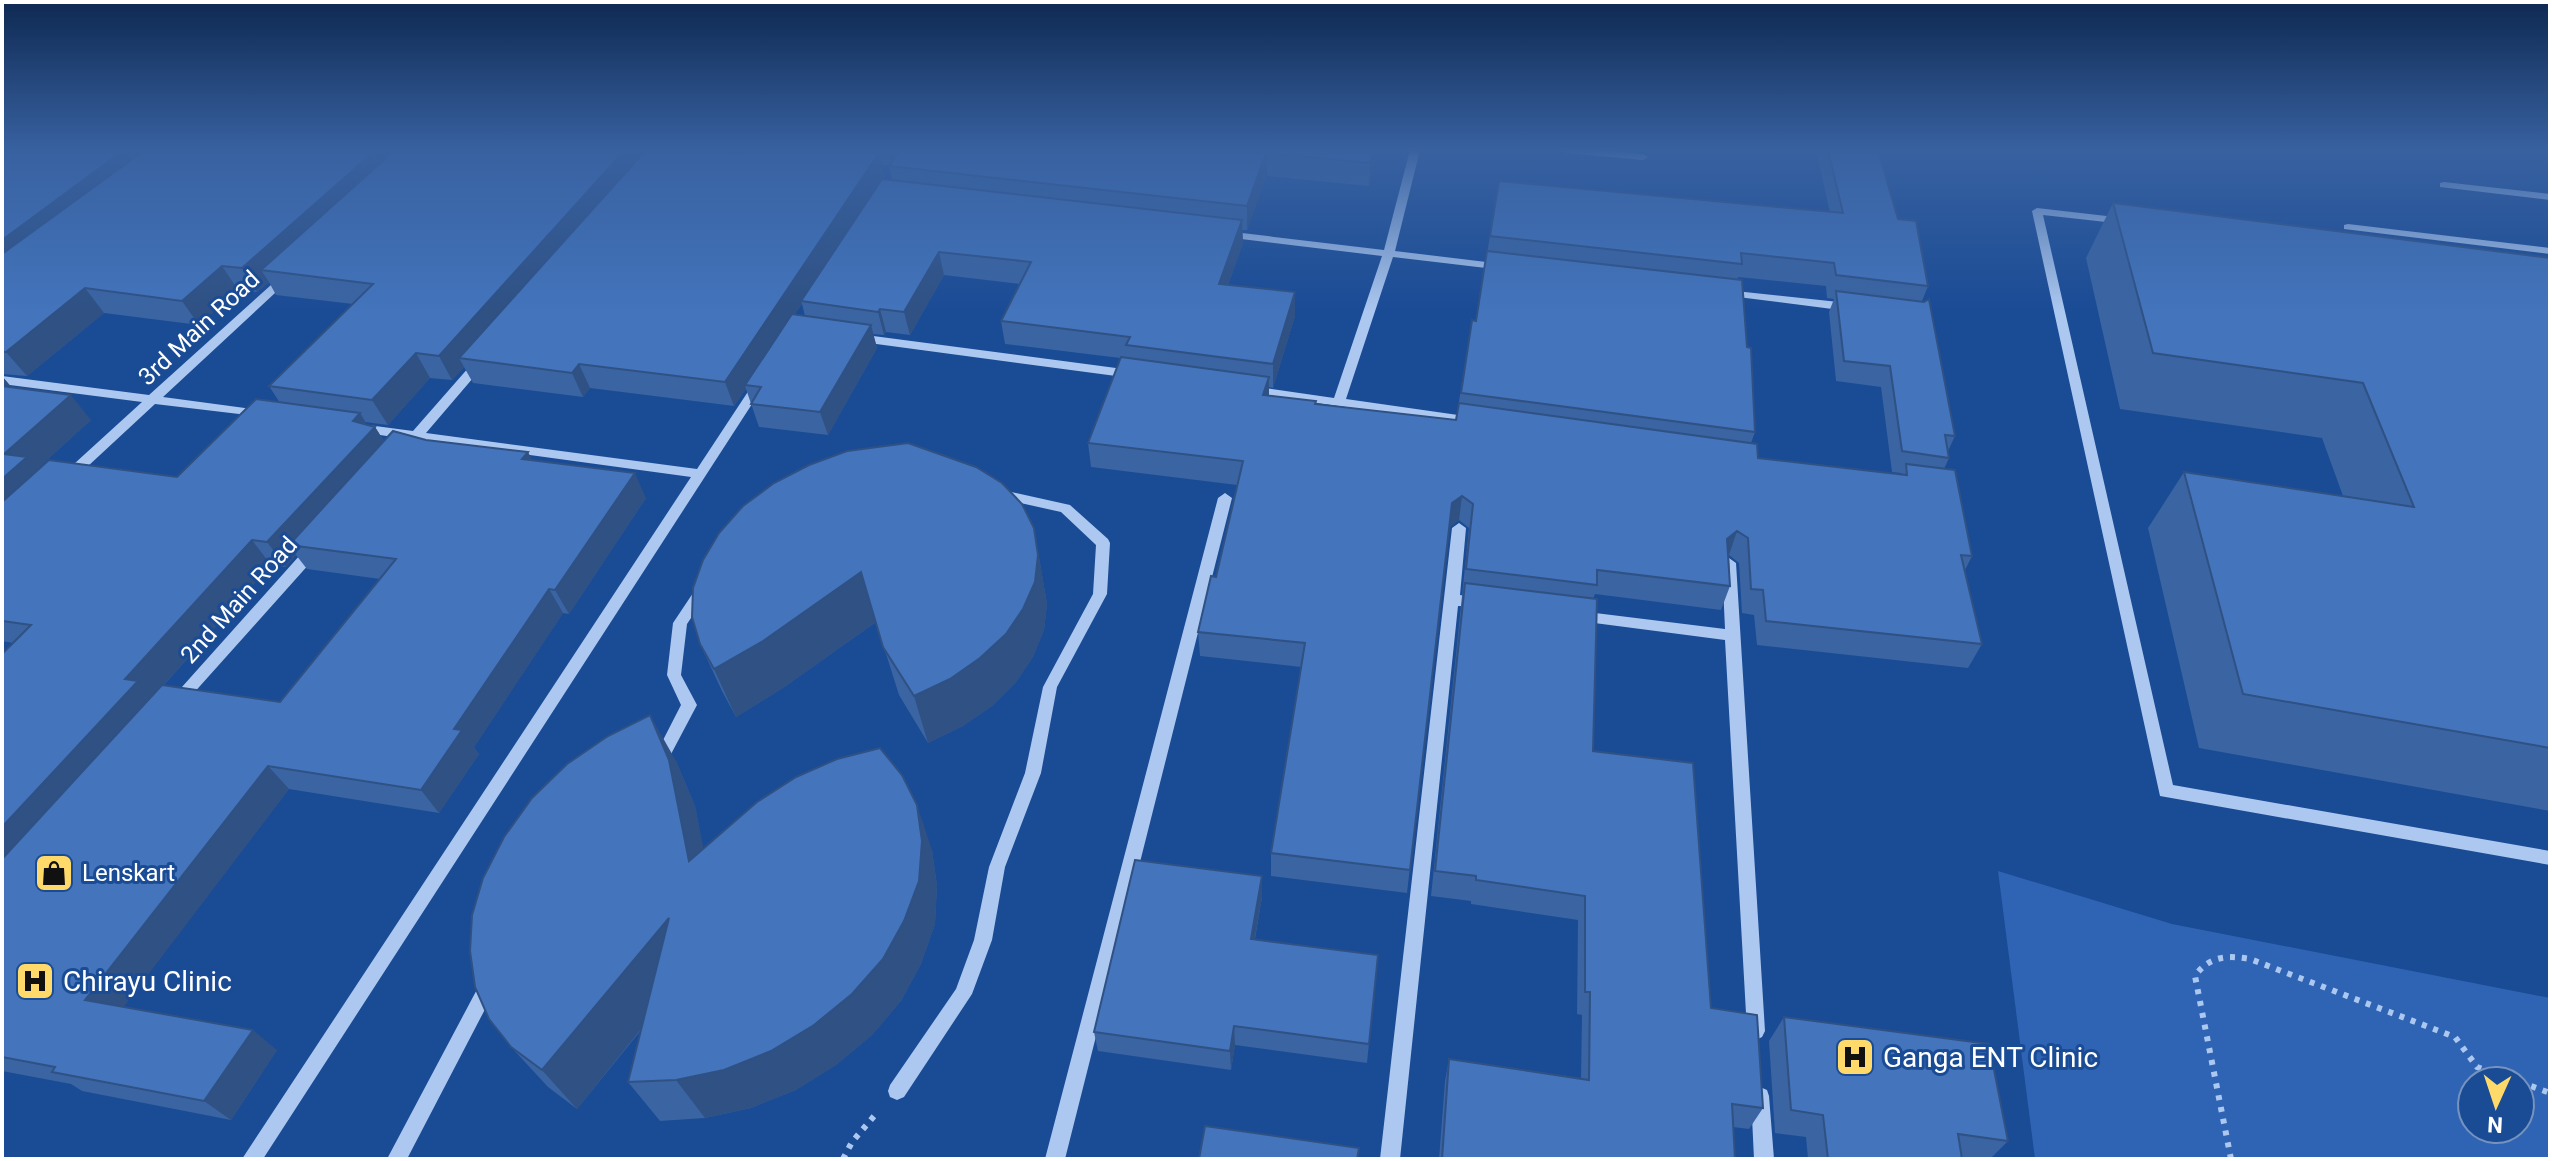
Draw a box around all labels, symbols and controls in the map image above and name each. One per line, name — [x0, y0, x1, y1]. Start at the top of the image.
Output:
street label: 3rd Main Road — [133, 265, 265, 391]
street label: 2nd Main Road — [175, 531, 303, 669]
shop icon: Lenskart — [33, 852, 75, 894]
place label: Lenskart — [82, 859, 175, 887]
hospital icon: Chirayu Clinic — [14, 960, 56, 1002]
place label: Chirayu Clinic — [63, 965, 232, 998]
hospital icon: Ganga ENT Clinic — [1834, 1036, 1876, 1078]
place label: Ganga ENT Clinic — [1883, 1041, 2098, 1074]
north arrow — [2456, 1065, 2536, 1145]
text: N — [2487, 1112, 2503, 1137]

